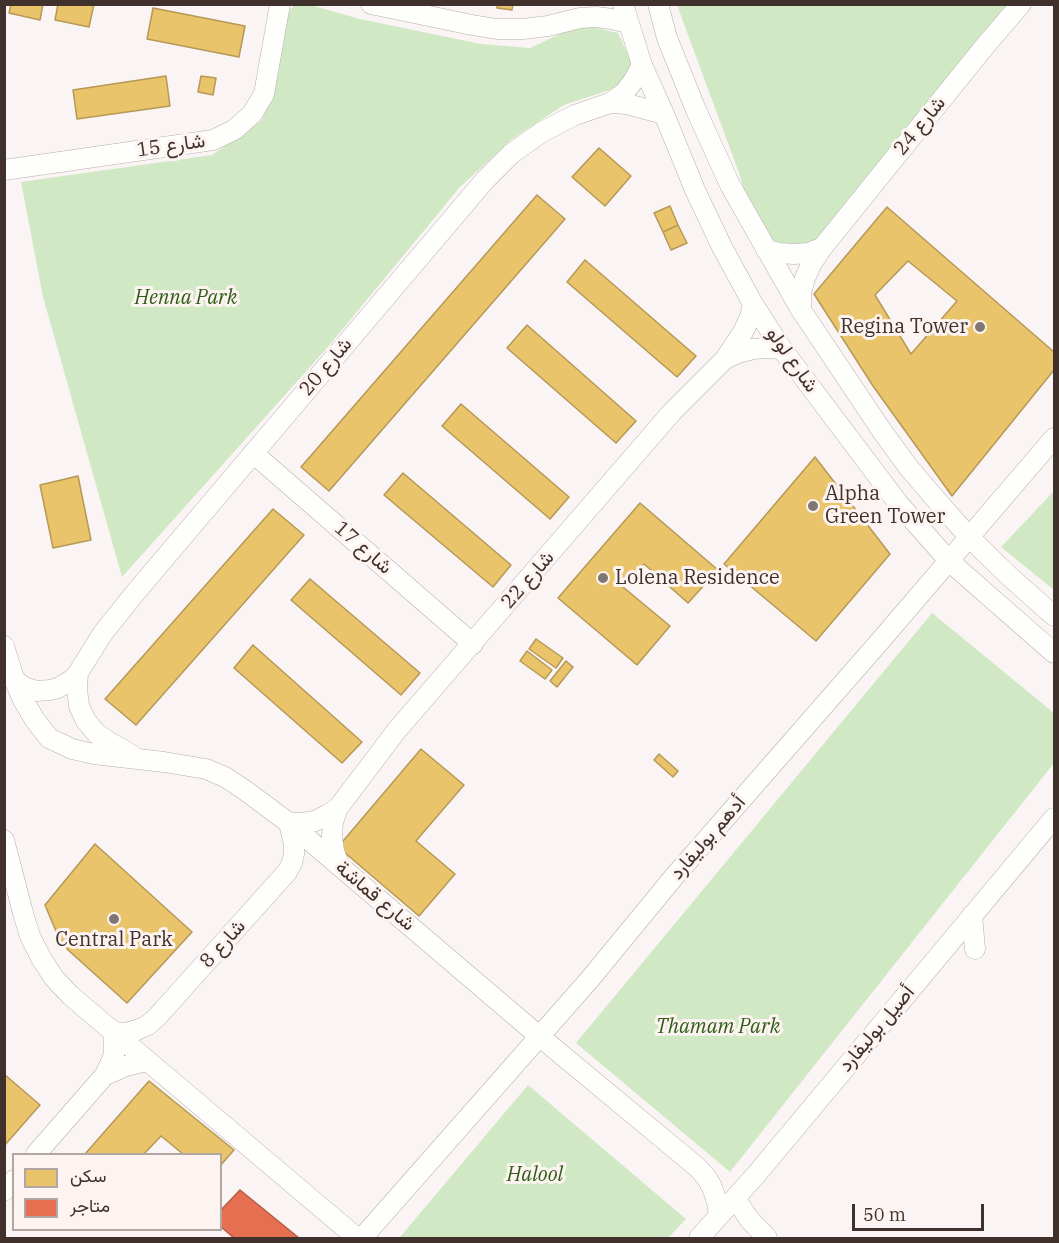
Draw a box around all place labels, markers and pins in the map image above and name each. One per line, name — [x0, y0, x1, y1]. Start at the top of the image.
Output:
place label: Regina Tower — [840, 315, 968, 339]
marker: Regina Tower — [973, 320, 987, 334]
place label: Alpha Green Tower — [825, 482, 945, 529]
marker: Alpha Green Tower — [806, 499, 820, 513]
place label: Lolena Residence — [615, 566, 780, 590]
marker: Lolena Residence — [596, 571, 610, 585]
marker: Central Park — [107, 912, 121, 926]
place label: Central Park — [55, 928, 173, 952]

